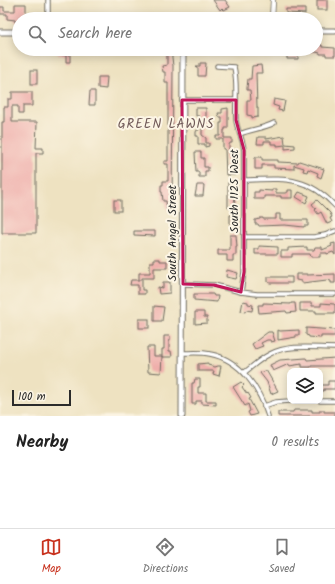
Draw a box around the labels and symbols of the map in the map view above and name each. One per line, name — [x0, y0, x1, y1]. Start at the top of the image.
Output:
district label: GREEN LAWNS — [118, 114, 214, 135]
street label: South 1125 West — [225, 149, 244, 233]
street label: South Angel Street — [163, 184, 182, 281]
scale bar — [12, 388, 71, 407]

